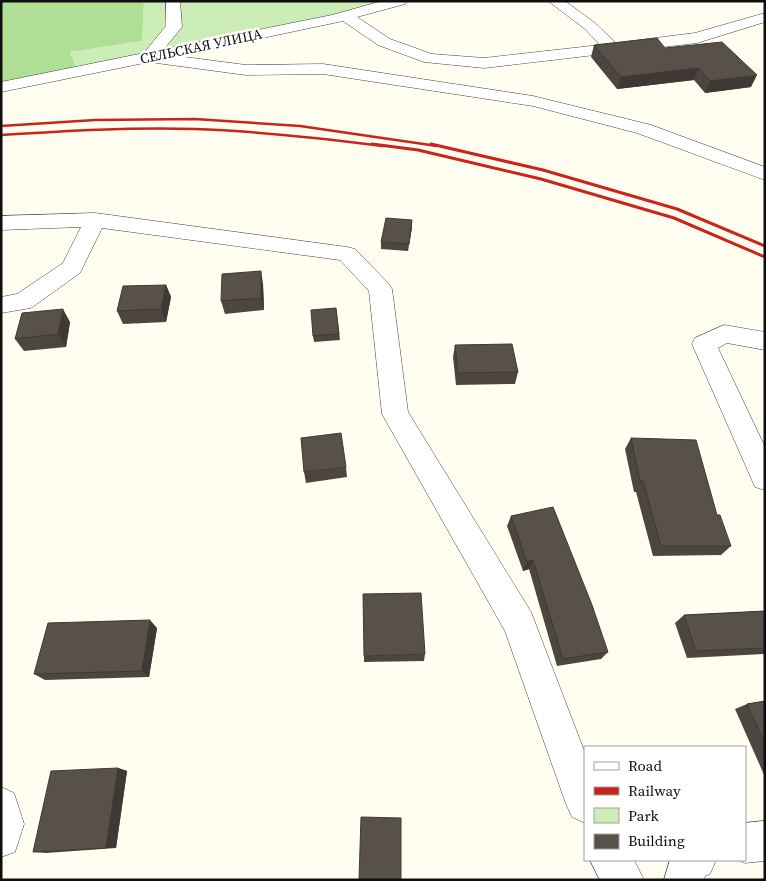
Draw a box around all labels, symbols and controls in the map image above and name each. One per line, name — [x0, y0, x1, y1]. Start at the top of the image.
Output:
street label: СЕЛЬСКАЯ УЛИЦА — [138, 23, 264, 69]
legend — [584, 746, 746, 861]
text: Road — [628, 755, 662, 776]
text: Railway — [628, 780, 681, 801]
text: Park — [628, 805, 660, 826]
text: Building — [628, 830, 685, 851]

